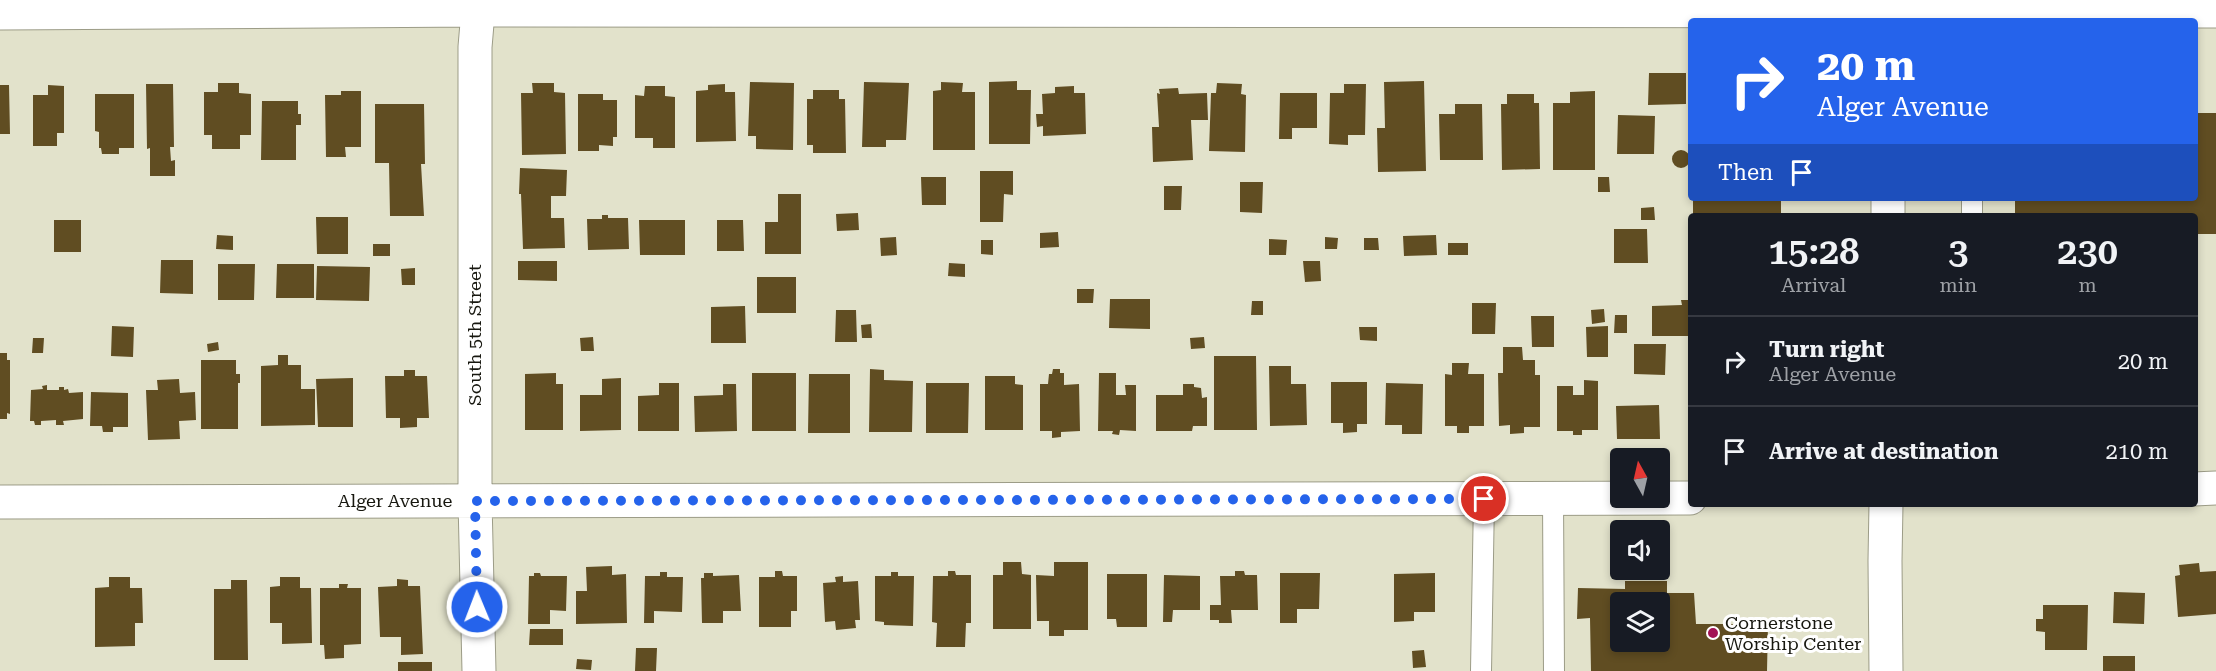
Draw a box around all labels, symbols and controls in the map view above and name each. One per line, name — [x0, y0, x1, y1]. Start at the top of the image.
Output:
text: 20 m — [1817, 41, 1915, 90]
icon: right — [1718, 42, 1796, 120]
text: Alger Avenue — [1817, 91, 1989, 123]
icon: arrive — [1785, 156, 1818, 189]
text: Then — [1718, 160, 1773, 185]
text: 15:28 — [1768, 231, 1859, 273]
text: 3 — [1948, 231, 1968, 273]
text: 230 — [2057, 231, 2118, 273]
street label: South 5th Street — [464, 264, 485, 406]
text: Arrival — [1781, 273, 1846, 297]
text: min — [1940, 273, 1977, 297]
text: m — [2078, 273, 2097, 297]
text: Turn right — [1769, 337, 1884, 362]
icon: right — [1718, 345, 1751, 378]
text: 20 m — [2118, 349, 2168, 374]
text: Alger Avenue — [1769, 362, 1896, 386]
icon: arrive — [1718, 435, 1751, 468]
text: Arrive at destination — [1769, 439, 1998, 464]
text: 210 m — [2105, 439, 2168, 464]
north arrow — [1610, 448, 1670, 508]
map controls — [1610, 448, 1670, 652]
pin — [1458, 473, 1509, 524]
icon: arrive — [1467, 482, 1500, 515]
street label: Alger Avenue — [338, 490, 452, 511]
button: sound — [1610, 520, 1670, 580]
position arrow — [445, 575, 509, 639]
button: layers — [1610, 592, 1670, 652]
place label: Cornerstone Worship Center — [1725, 612, 1862, 654]
marker: Cornerstone Worship Center — [1706, 626, 1720, 640]

